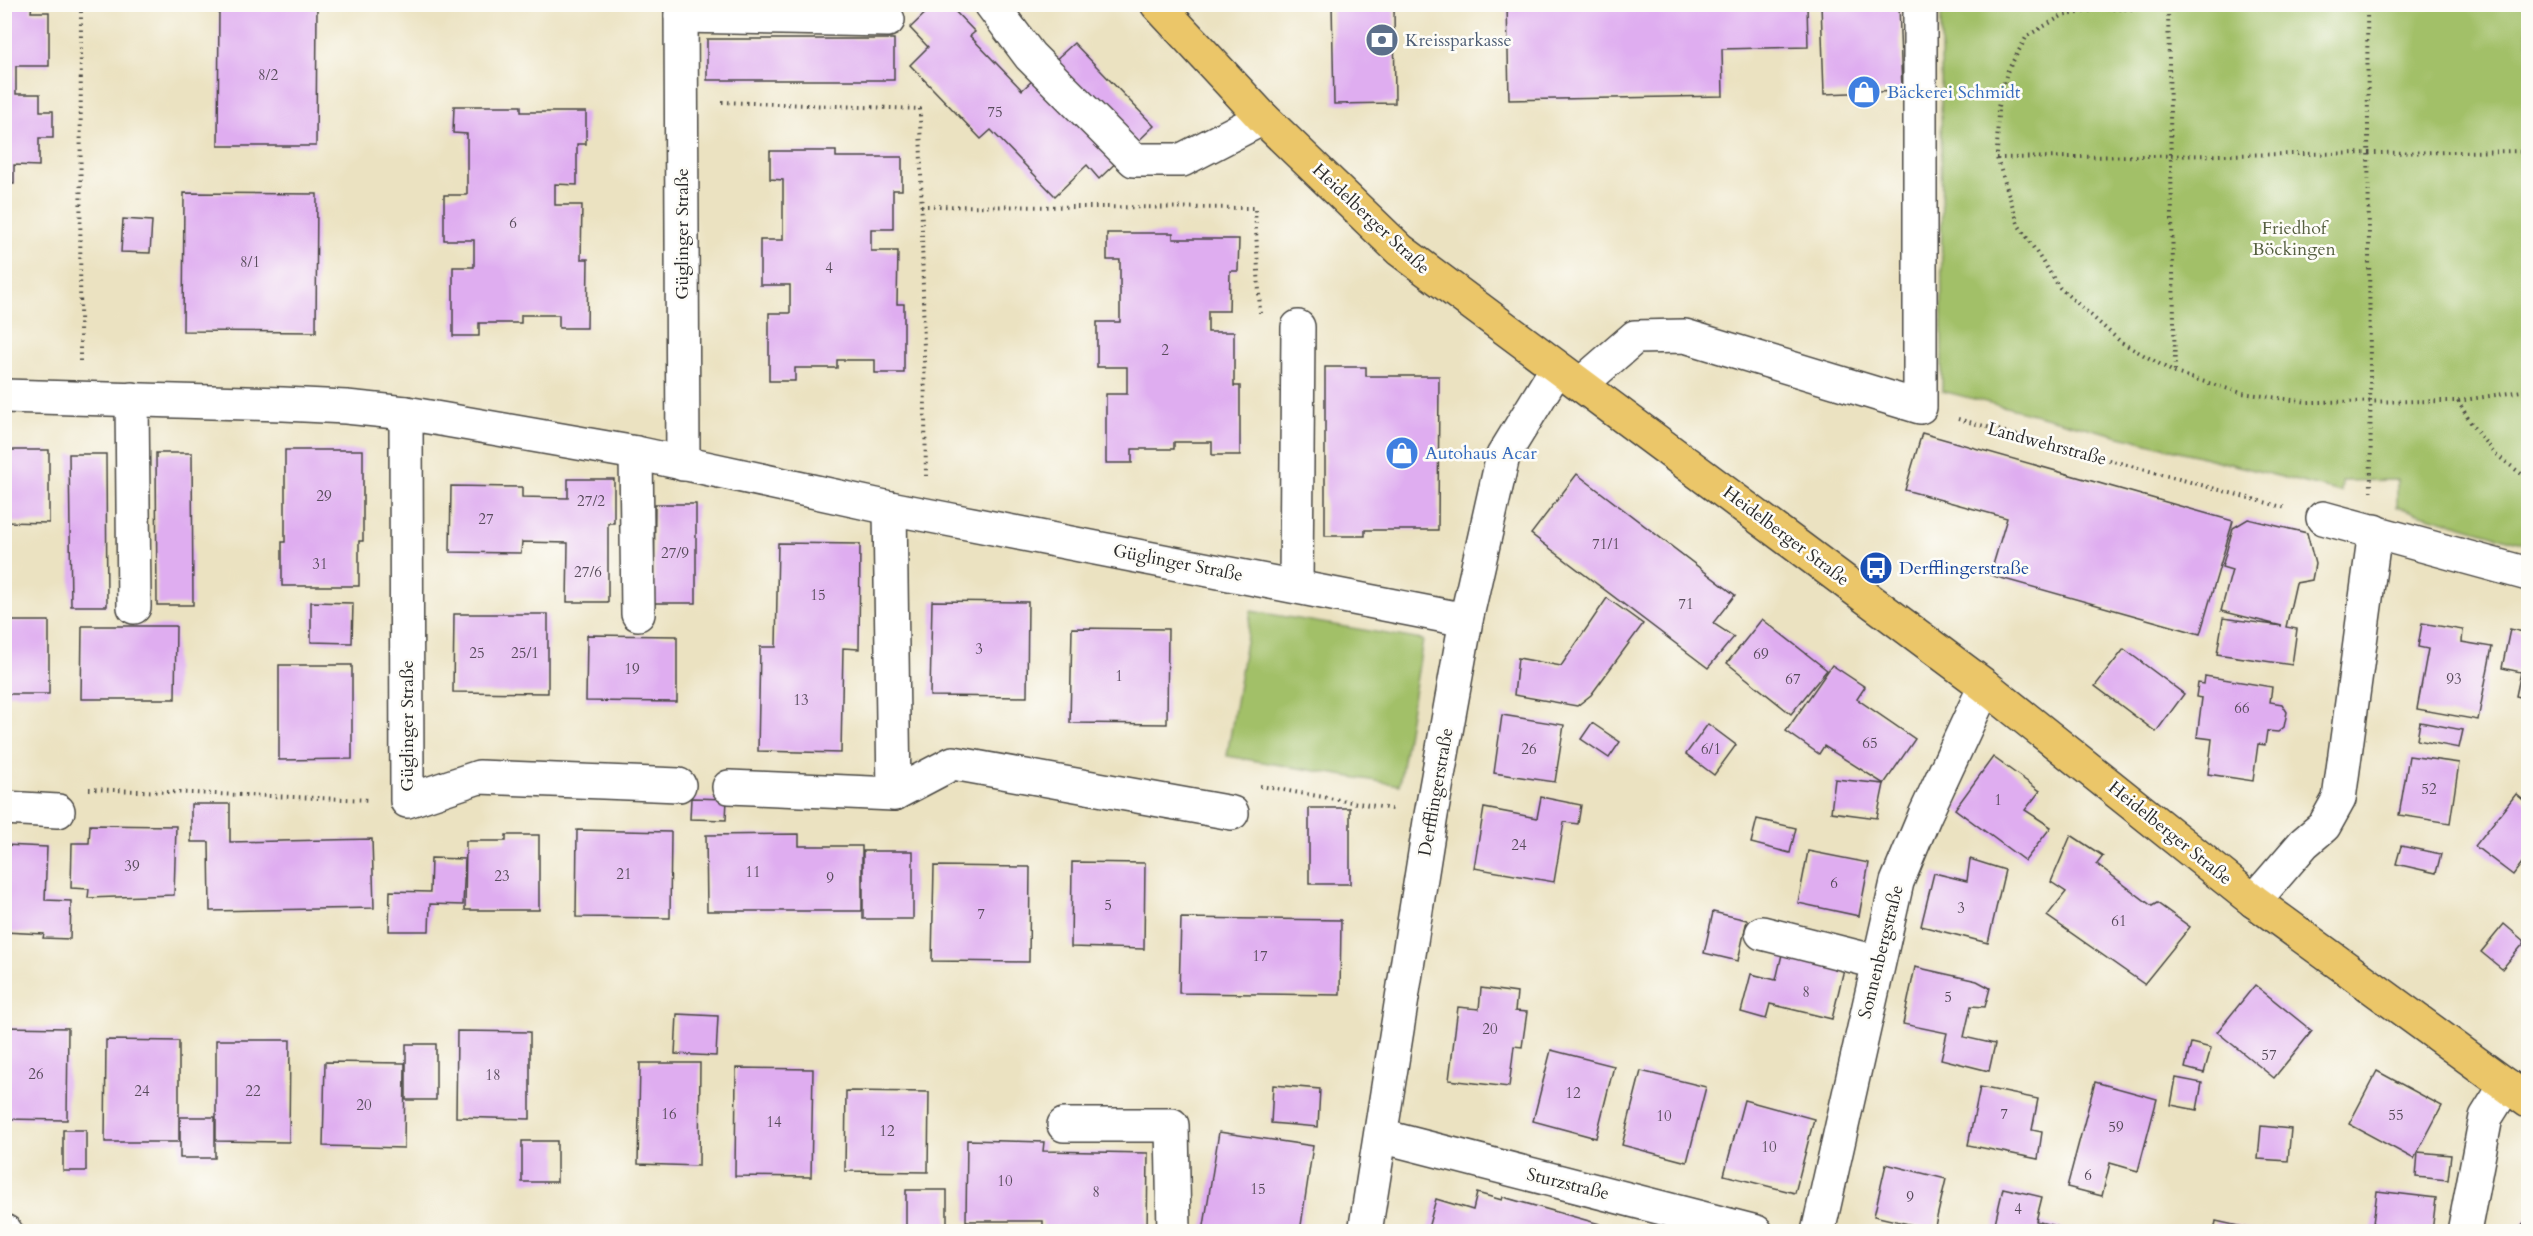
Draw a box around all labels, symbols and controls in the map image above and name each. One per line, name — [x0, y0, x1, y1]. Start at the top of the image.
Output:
bank icon: Kreissparkasse — [1364, 22, 1400, 58]
place label: Kreissparkasse — [1405, 28, 1512, 53]
house number: 8/2 — [258, 65, 278, 85]
shop icon: Bäckerei Schmidt — [1846, 74, 1882, 110]
place label: Bäckerei Schmidt — [1887, 80, 2021, 105]
house number: 75 — [987, 102, 1003, 122]
street label: Heidelberger Straße — [1307, 158, 1435, 280]
street label: Güglinger Straße — [670, 168, 695, 300]
house number: 6 — [509, 213, 517, 233]
park label: Friedhof Böckingen — [2252, 216, 2337, 262]
house number: 8/1 — [240, 252, 260, 272]
house number: 4 — [825, 258, 833, 278]
house number: 2 — [1161, 340, 1169, 360]
street label: Landwehrstraße — [1985, 416, 2109, 472]
shop icon: Autohaus Acar — [1384, 435, 1420, 471]
place label: Autohaus Acar — [1425, 441, 1537, 466]
street label: Heidelberger Straße — [1718, 480, 1854, 592]
house number: 29 — [316, 486, 332, 506]
house number: 27/2 — [577, 491, 605, 511]
house number: 27 — [478, 509, 494, 529]
house number: 71/1 — [1592, 534, 1620, 554]
street label: Güglinger Straße — [1111, 538, 1245, 588]
house number: 27/9 — [661, 543, 689, 563]
bus stop icon: Derfflingerstraße — [1858, 550, 1894, 586]
house number: 31 — [312, 554, 328, 574]
place label: Derfflingerstraße — [1899, 556, 2029, 581]
house number: 27/6 — [574, 562, 602, 582]
house number: 15 — [810, 585, 826, 605]
house number: 71 — [1678, 594, 1694, 614]
house number: 3 — [975, 639, 983, 659]
house number: 25 — [469, 643, 485, 663]
house number: 25/1 — [511, 643, 539, 663]
house number: 69 — [1753, 644, 1769, 664]
house number: 19 — [624, 659, 640, 679]
street label: Güglinger Straße — [395, 660, 420, 792]
house number: 1 — [1115, 666, 1123, 686]
house number: 67 — [1785, 669, 1801, 689]
house number: 93 — [2446, 669, 2462, 689]
house number: 13 — [793, 690, 809, 710]
house number: 66 — [2234, 698, 2250, 718]
street label: Derfflingerstraße — [1412, 726, 1460, 858]
house number: 65 — [1862, 733, 1878, 753]
house number: 26 — [1521, 739, 1537, 759]
house number: 6/1 — [1701, 739, 1721, 759]
street label: Heidelberger Straße — [2103, 775, 2237, 891]
house number: 52 — [2421, 779, 2437, 799]
house number: 1 — [1994, 790, 2002, 810]
house number: 24 — [1511, 835, 1527, 855]
house number: 39 — [124, 856, 140, 876]
house number: 11 — [745, 862, 761, 882]
house number: 21 — [616, 864, 632, 884]
house number: 23 — [494, 866, 510, 886]
house number: 9 — [826, 868, 834, 888]
house number: 6 — [1830, 873, 1838, 893]
street label: Sonnenbergstraße — [1852, 882, 1910, 1022]
house number: 5 — [1104, 895, 1112, 915]
house number: 3 — [1957, 898, 1965, 918]
house number: 7 — [977, 904, 985, 924]
house number: 61 — [2111, 911, 2127, 931]
house number: 17 — [1252, 946, 1268, 966]
house number: 8 — [1802, 982, 1810, 1002]
house number: 5 — [1944, 987, 1952, 1007]
house number: 20 — [1482, 1019, 1498, 1039]
house number: 57 — [2261, 1045, 2277, 1065]
house number: 26 — [28, 1064, 44, 1084]
house number: 18 — [485, 1065, 501, 1085]
house number: 24 — [134, 1081, 150, 1101]
house number: 22 — [245, 1081, 261, 1101]
house number: 12 — [1565, 1083, 1581, 1103]
house number: 20 — [356, 1095, 372, 1115]
house number: 16 — [661, 1104, 677, 1124]
house number: 7 — [2000, 1104, 2008, 1124]
house number: 55 — [2388, 1105, 2404, 1125]
house number: 10 — [1656, 1106, 1672, 1126]
house number: 14 — [766, 1112, 782, 1132]
house number: 59 — [2108, 1117, 2124, 1137]
house number: 12 — [879, 1121, 895, 1141]
house number: 10 — [1761, 1137, 1777, 1157]
street label: Sturzstraße — [1524, 1162, 1612, 1206]
house number: 6 — [2084, 1165, 2092, 1185]
house number: 10 — [997, 1171, 1013, 1191]
house number: 15 — [1250, 1179, 1266, 1199]
house number: 8 — [1092, 1182, 1100, 1202]
house number: 9 — [1906, 1187, 1914, 1207]
house number: 4 — [2014, 1199, 2022, 1219]

